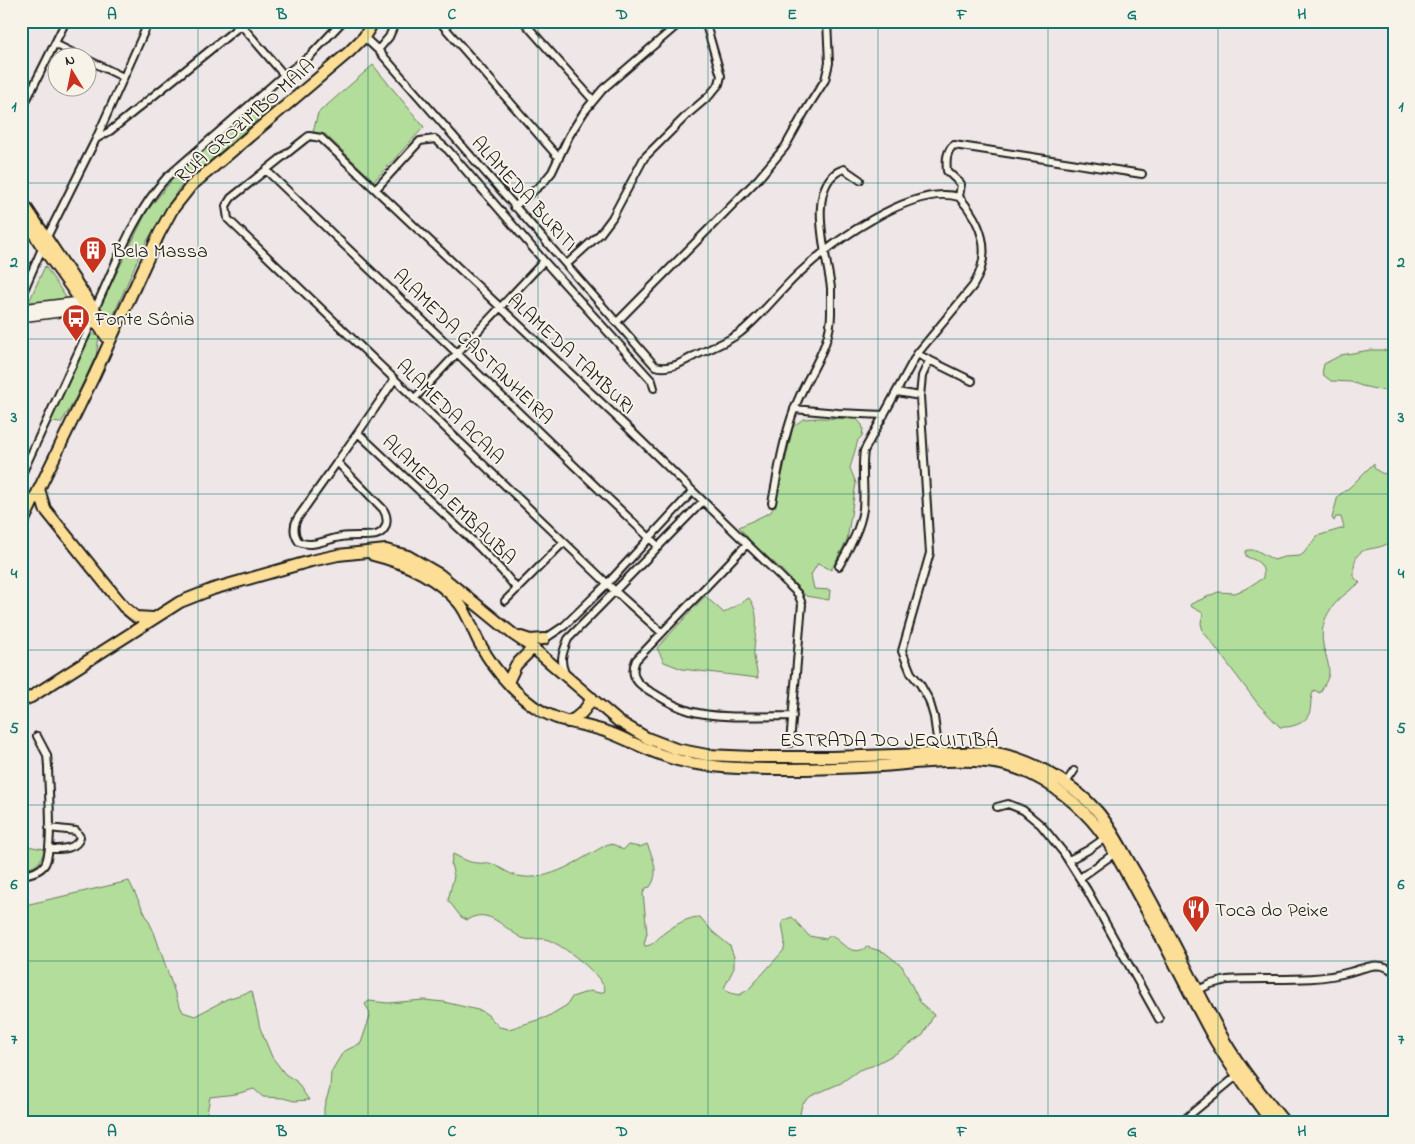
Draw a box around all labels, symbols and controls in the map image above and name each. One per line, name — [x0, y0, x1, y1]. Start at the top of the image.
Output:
text: A — [107, 3, 117, 27]
text: B — [276, 3, 288, 27]
text: C — [448, 3, 457, 27]
text: D — [615, 3, 628, 27]
text: E — [787, 3, 797, 27]
text: F — [956, 3, 968, 27]
text: G — [1127, 3, 1137, 27]
text: H — [1297, 3, 1307, 27]
north arrow — [48, 48, 98, 98]
text: N — [64, 50, 76, 72]
street label: RUA OROZIMBO MAIA — [169, 53, 322, 191]
text: 1 — [11, 95, 17, 119]
text: 1 — [1398, 95, 1404, 119]
street label: ALAMEDA BURITI — [463, 131, 583, 259]
building icon: Bela Massa — [78, 235, 108, 274]
place label: Bela Massa — [111, 238, 208, 267]
text: 2 — [9, 251, 18, 275]
text: 2 — [1396, 251, 1405, 275]
street label: ALAMEDA CASTANHEIRA — [385, 263, 559, 432]
street label: ALAMEDA TAMBURI — [500, 288, 641, 422]
bus stop icon: Fonte Sônia — [61, 303, 91, 342]
place label: Fonte Sônia — [94, 306, 195, 335]
street label: ALAMEDA ACAIA — [388, 353, 510, 472]
text: 3 — [10, 406, 18, 430]
text: 3 — [1397, 406, 1405, 430]
street label: ALAMEDA EMBAUBA — [375, 429, 522, 573]
text: 4 — [10, 562, 18, 586]
text: 4 — [1397, 562, 1405, 586]
text: 5 — [9, 717, 19, 741]
text: 5 — [1396, 717, 1406, 741]
street label: ESTRADA DO JEQUITIBÁ — [780, 727, 998, 756]
text: 6 — [9, 873, 18, 897]
text: 6 — [1396, 873, 1405, 897]
restaurant icon: Toca do Peixe — [1181, 894, 1211, 933]
place label: Toca do Peixe — [1215, 897, 1328, 926]
text: 7 — [11, 1028, 18, 1052]
text: 7 — [1398, 1028, 1405, 1052]
text: A — [107, 1120, 117, 1144]
text: B — [276, 1120, 288, 1144]
text: C — [448, 1120, 457, 1144]
text: D — [615, 1120, 628, 1144]
text: E — [787, 1120, 797, 1144]
text: F — [956, 1120, 968, 1144]
text: G — [1127, 1120, 1137, 1144]
text: H — [1297, 1120, 1307, 1144]

